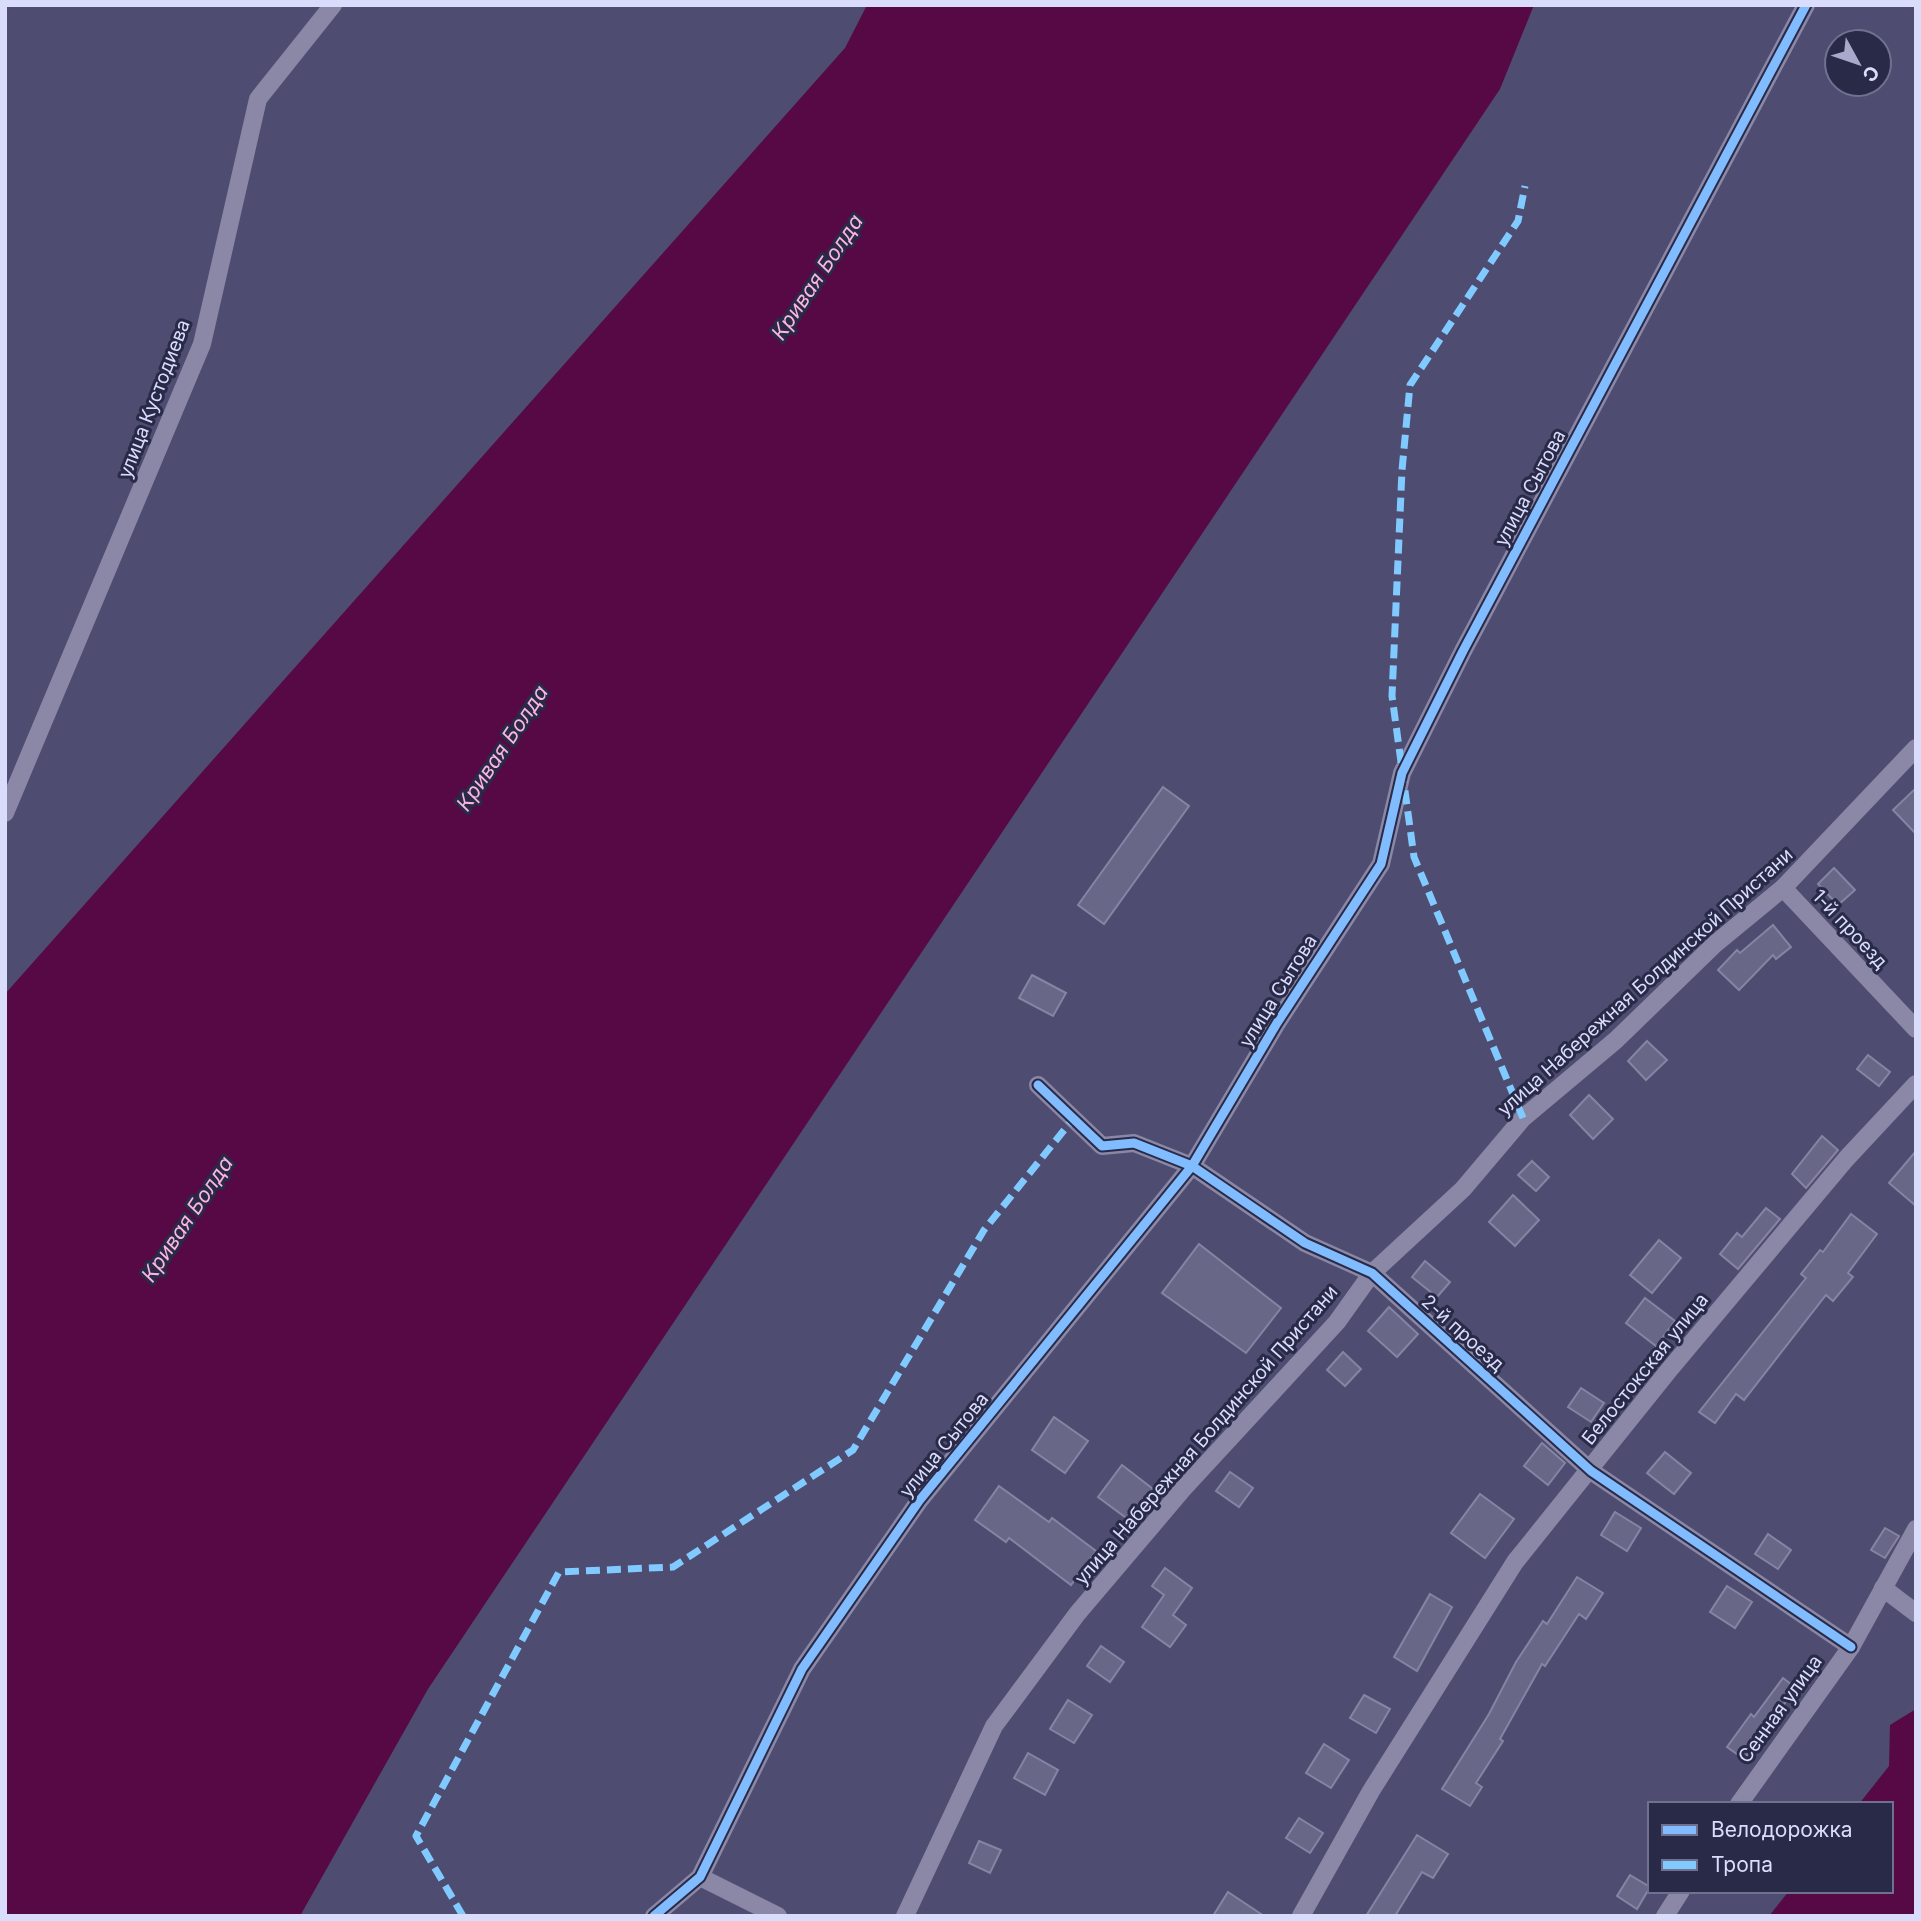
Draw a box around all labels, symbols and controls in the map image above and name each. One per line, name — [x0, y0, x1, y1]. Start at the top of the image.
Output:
north arrow — [1823, 28, 1893, 98]
text: С — [1857, 61, 1884, 86]
water label: Кривая Болда — [766, 209, 868, 345]
street label: улица Кустодиева — [113, 316, 195, 482]
street label: улица Сытова — [1490, 426, 1570, 550]
water label: Кривая Болда — [451, 680, 553, 816]
street label: улица Набережная Болдинской Пристани — [1493, 843, 1797, 1121]
street label: 1-й проезд — [1808, 885, 1892, 973]
street label: улица Сытова — [1234, 930, 1322, 1052]
water label: Кривая Болда — [136, 1151, 238, 1287]
street label: улица Набережная Болдинской Пристани — [1070, 1280, 1342, 1590]
street label: Белостокская улица — [1577, 1289, 1713, 1449]
street label: 2-й проезд — [1417, 1290, 1509, 1376]
street label: улица Сытова — [895, 1388, 993, 1502]
street label: Сенная улица — [1733, 1650, 1827, 1768]
legend — [1648, 1802, 1893, 1893]
text: Велодорожка — [1711, 1817, 1853, 1842]
text: Тропа — [1711, 1852, 1773, 1877]

